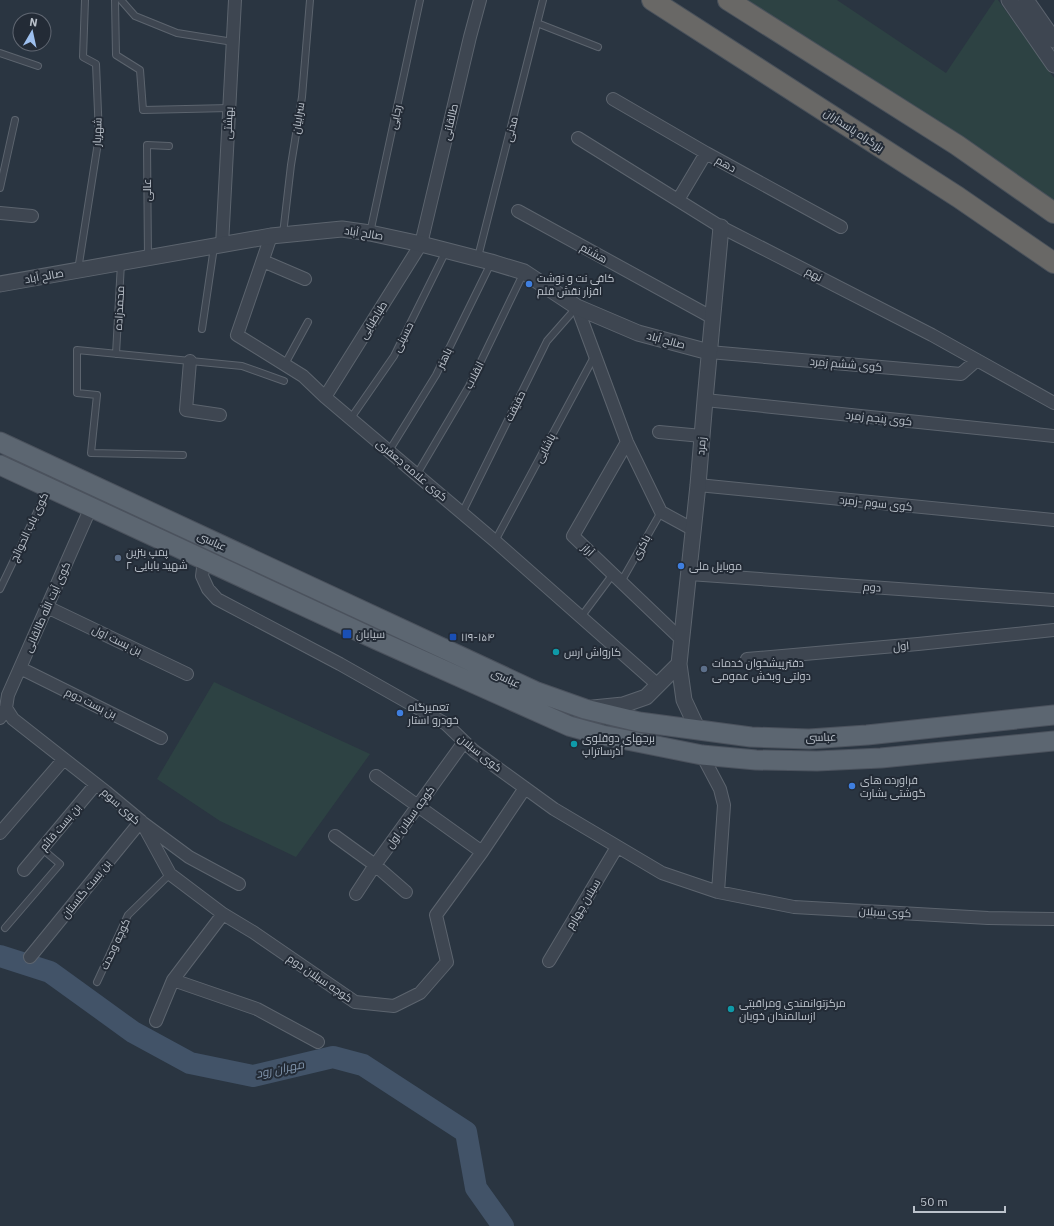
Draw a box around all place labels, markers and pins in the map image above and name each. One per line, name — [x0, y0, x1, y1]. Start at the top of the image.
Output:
place label: کافی نت و نوشت افزار نقش قلم — [537, 271, 615, 299]
marker: کافی نت و نوشت افزار نقش قلم — [524, 279, 534, 289]
place label: پمپ بنزین شهید بابایی ۲ — [126, 545, 188, 572]
marker: پمپ بنزین شهید بابایی ۲ — [113, 553, 123, 563]
place label: موبایل ملی — [689, 559, 742, 573]
marker: موبایل ملی — [676, 561, 686, 571]
place label: سیابان — [356, 627, 385, 641]
marker: سیابان — [341, 628, 353, 640]
place label: ۱۱۹-۱۵۴ — [461, 630, 495, 644]
marker: ۱۱۹-۱۵۴ — [448, 632, 458, 642]
place label: کارواش ارس — [564, 645, 621, 659]
marker: کارواش ارس — [551, 647, 561, 657]
place label: دفترپیشخوان خدمات دولتی وبخش عمومی — [712, 656, 811, 683]
marker: دفترپیشخوان خدمات دولتی وبخش عمومی — [699, 664, 709, 674]
place label: تعمیرگاه خودرو استار — [407, 700, 459, 727]
marker: تعمیرگاه خودرو استار — [395, 708, 405, 718]
place label: برجهای دوقلوی آذرساتراپ — [582, 731, 655, 758]
marker: برجهای دوقلوی آذرساتراپ — [569, 739, 579, 749]
place label: فراورده های گوشتی بشارت — [860, 773, 926, 800]
marker: فراورده های گوشتی بشارت — [847, 781, 857, 791]
place label: مرکزتوانمندی ومراقبتی ازسالمندان خوبان — [739, 996, 846, 1023]
marker: مرکزتوانمندی ومراقبتی ازسالمندان خوبان — [726, 1004, 736, 1014]

